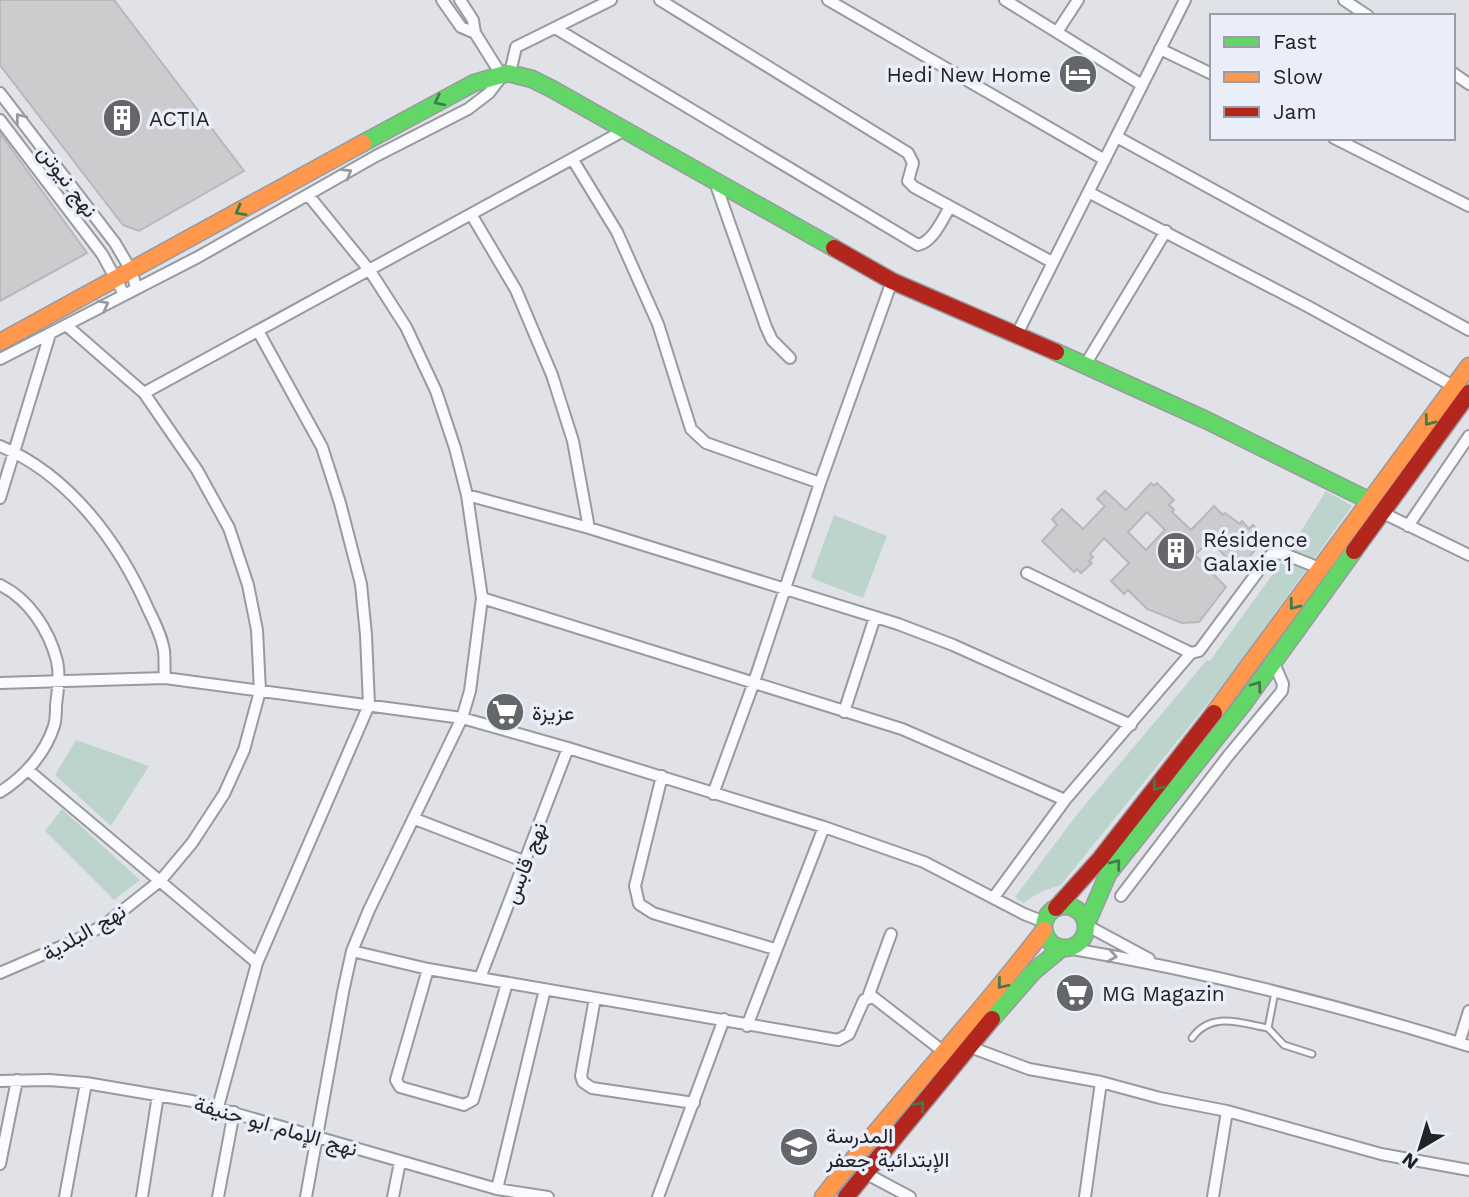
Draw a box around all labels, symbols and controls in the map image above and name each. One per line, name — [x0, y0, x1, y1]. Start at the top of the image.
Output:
legend — [1210, 14, 1455, 140]
text: Fast — [1273, 29, 1317, 54]
hotel icon: Hedi New Home — [1057, 53, 1099, 95]
place label: Hedi New Home — [886, 62, 1051, 87]
text: Slow — [1273, 64, 1323, 89]
one-way arrow — [434, 93, 446, 107]
building icon: ACTIA — [101, 97, 143, 139]
text: Jam — [1273, 99, 1316, 124]
place label: ACTIA — [149, 106, 210, 131]
one-way arrow — [15, 113, 28, 126]
street label: نهج نيوتن — [31, 140, 103, 223]
one-way arrow — [339, 168, 352, 181]
one-way arrow — [234, 203, 247, 216]
one-way arrow — [97, 299, 109, 313]
one-way arrow — [1425, 414, 1437, 426]
place label: Résidence Galaxie 1 — [1203, 527, 1308, 576]
building icon: Résidence Galaxie 1 — [1155, 530, 1197, 572]
one-way arrow — [1290, 597, 1302, 609]
one-way arrow — [1249, 681, 1261, 694]
supermarket icon: عزيزة — [484, 691, 526, 733]
place label: عزيزة — [532, 700, 575, 726]
one-way arrow — [1153, 778, 1165, 791]
street label: نهج قابس — [498, 819, 554, 908]
one-way arrow — [1107, 860, 1120, 872]
street label: نهج البلدية — [38, 898, 131, 967]
one-way arrow — [1106, 948, 1118, 963]
supermarket icon: MG Magazin — [1054, 972, 1096, 1014]
one-way arrow — [998, 976, 1011, 989]
place label: MG Magazin — [1102, 981, 1225, 1006]
street label: نهج الإمام ابو حنيفة — [191, 1091, 361, 1163]
one-way arrow — [912, 1102, 924, 1115]
north arrow — [1385, 1113, 1455, 1183]
place label: المدرسة الإبتدائية جعفر — [825, 1123, 949, 1174]
school or university icon: المدرسة الإبتدائية جعفر — [778, 1126, 820, 1168]
text: N — [1397, 1148, 1422, 1174]

